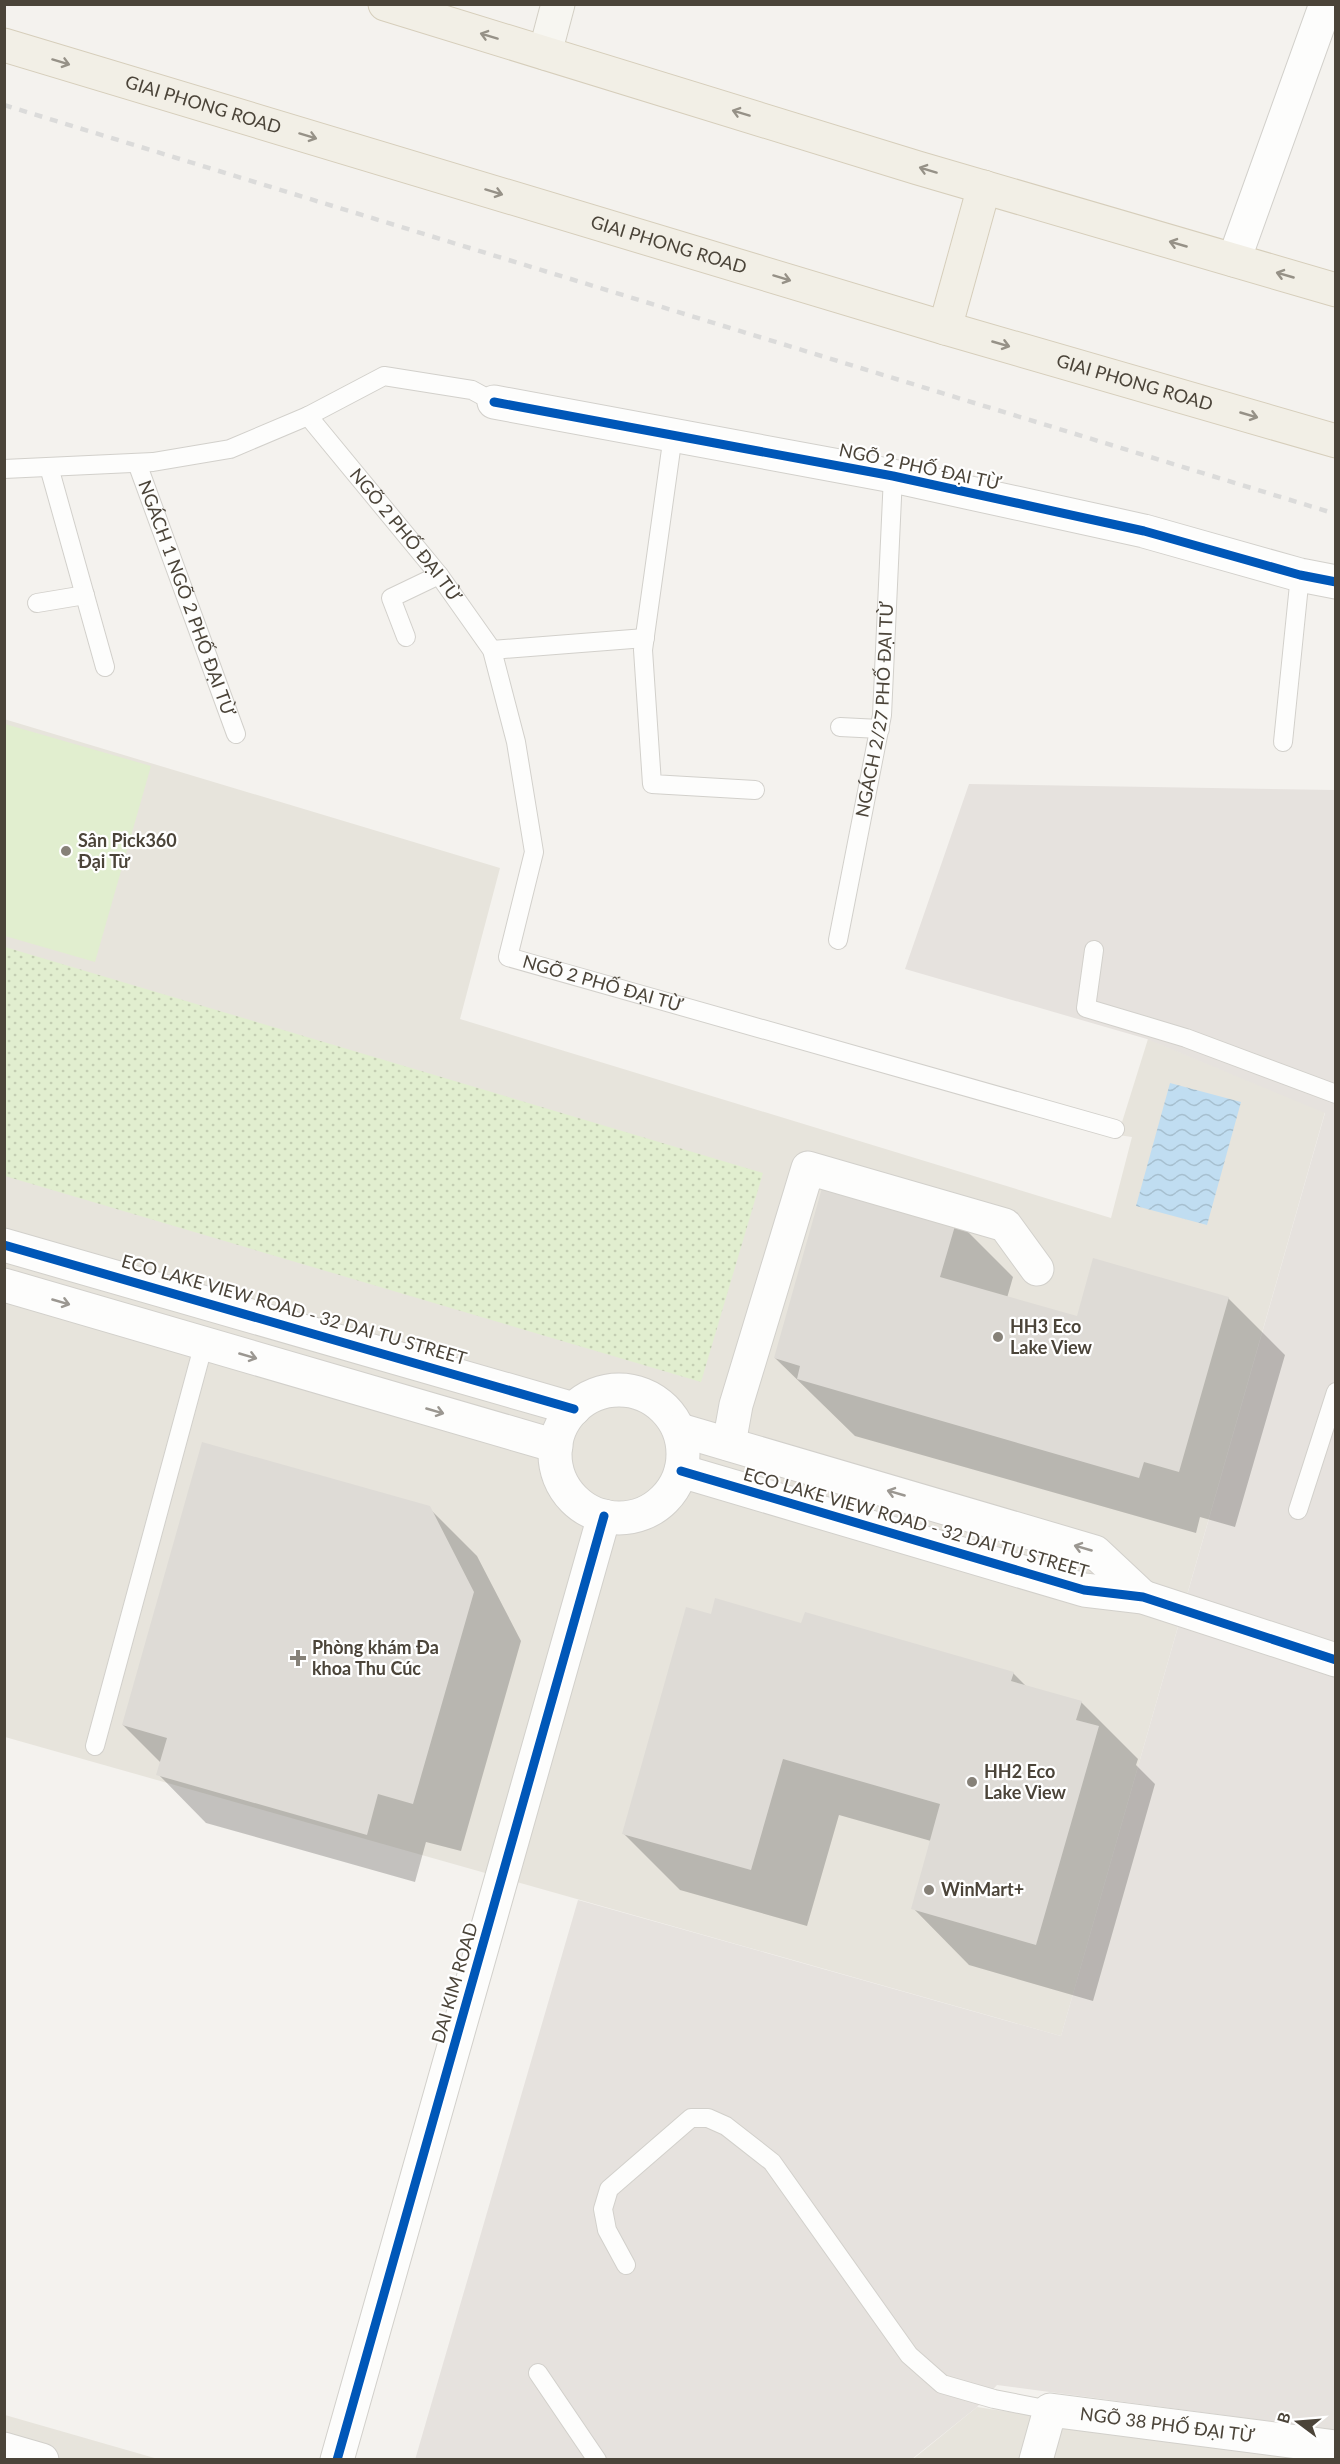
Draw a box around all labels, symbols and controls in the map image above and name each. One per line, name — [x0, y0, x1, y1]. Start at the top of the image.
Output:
one-way arrow — [480, 30, 499, 41]
one-way arrow — [51, 57, 70, 68]
street label: GIAI PHONG ROAD — [123, 70, 284, 138]
one-way arrow — [732, 107, 751, 118]
one-way arrow — [298, 131, 317, 142]
one-way arrow — [919, 164, 938, 175]
one-way arrow — [484, 187, 503, 198]
street label: GIAI PHONG ROAD — [588, 210, 749, 278]
one-way arrow — [1169, 238, 1188, 249]
one-way arrow — [1276, 269, 1295, 280]
one-way arrow — [772, 273, 791, 284]
one-way arrow — [991, 339, 1010, 350]
street label: GIAI PHONG ROAD — [1054, 349, 1216, 415]
one-way arrow — [1239, 410, 1258, 422]
street label: NGÕ 2 PHỐ ĐẠI TỪ — [837, 438, 1004, 494]
street label: NGÕ 2 PHỐ ĐẠI TỪ — [346, 463, 467, 606]
street label: NGÁCH 1 NGÕ 2 PHỐ ĐẠI TỪ — [134, 477, 241, 720]
street label: NGÁCH 2/27 PHỐ ĐẠI TỪ — [850, 600, 897, 819]
place label: Sân Pick360 Đại Từ — [77, 829, 177, 872]
marker: Sân Pick360 Đại Từ — [59, 844, 73, 858]
street label: NGÕ 2 PHỐ ĐẠI TỪ — [521, 950, 686, 1016]
street label: ECO LAKE VIEW ROAD - 32 DAI TU STREET — [119, 1249, 470, 1369]
one-way arrow — [51, 1297, 70, 1308]
place label: HH3 Eco Lake View — [1010, 1315, 1093, 1358]
marker: HH3 Eco Lake View — [991, 1330, 1005, 1344]
one-way arrow — [238, 1351, 257, 1362]
one-way arrow — [425, 1406, 444, 1417]
street label: ECO LAKE VIEW ROAD - 32 DAI TU STREET — [741, 1462, 1092, 1582]
one-way arrow — [887, 1487, 906, 1498]
one-way arrow — [1074, 1542, 1093, 1553]
place label: Phòng khám Đa khoa Thu Cúc — [312, 1636, 439, 1679]
marker: Phòng khám Đa khoa Thu Cúc — [289, 1649, 307, 1667]
place label: HH2 Eco Lake View — [984, 1760, 1067, 1803]
marker: HH2 Eco Lake View — [965, 1775, 979, 1789]
place label: WinMart+ — [941, 1878, 1024, 1900]
marker: WinMart+ — [922, 1883, 936, 1897]
street label: DAI KIM ROAD — [426, 1920, 482, 2046]
north arrow — [1268, 2392, 1328, 2452]
street label: NGÕ 38 PHỐ ĐẠI TỪ — [1079, 2402, 1257, 2446]
text: B — [1273, 2410, 1294, 2425]

